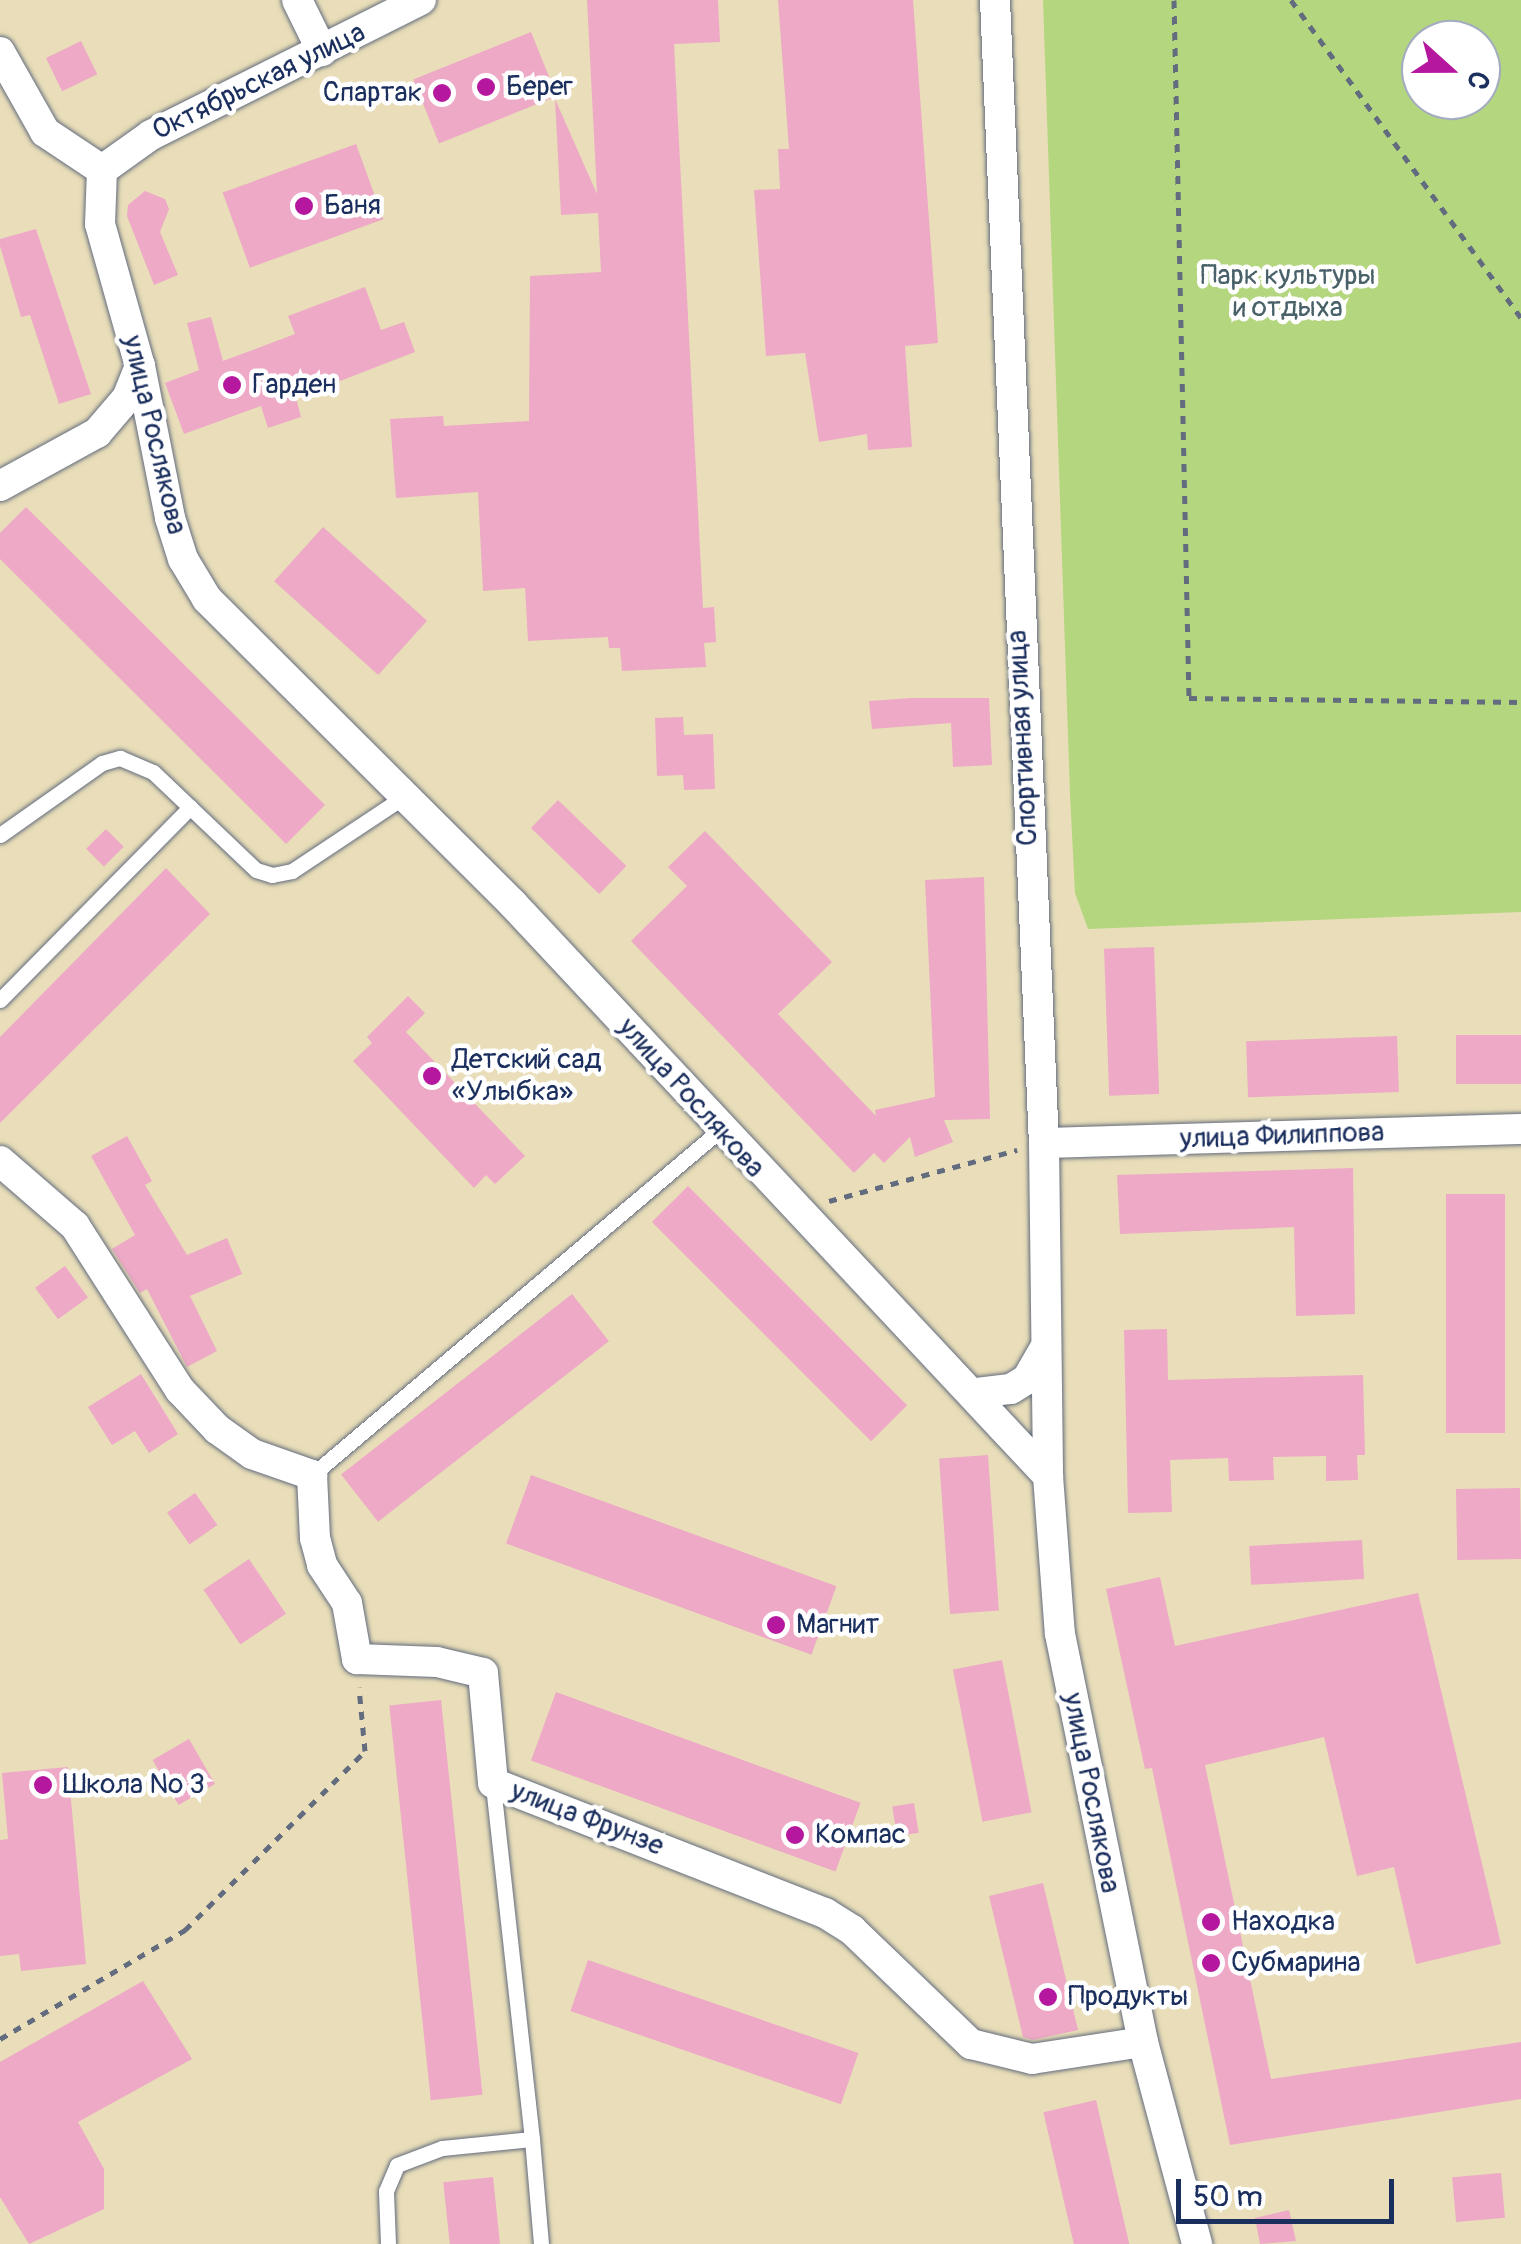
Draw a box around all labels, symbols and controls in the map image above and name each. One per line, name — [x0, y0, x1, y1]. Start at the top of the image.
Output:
street label: Октябрьская улица — [147, 16, 371, 148]
north arrow — [1401, 20, 1501, 120]
text: С — [1458, 66, 1497, 95]
place label: Берег — [506, 70, 573, 104]
place label: Спартак — [323, 76, 422, 110]
marker: Берег — [475, 76, 497, 98]
marker: Спартак — [431, 82, 453, 104]
place label: Баня — [324, 189, 381, 223]
marker: Баня — [293, 195, 315, 217]
park label: Парк культуры и отдыха — [1201, 259, 1375, 325]
street label: улица Рослякова — [115, 332, 193, 538]
place label: Гарден — [252, 368, 336, 402]
marker: Гарден — [221, 374, 243, 396]
street label: Спортивная улица — [1001, 629, 1045, 847]
street label: улица Рослякова — [611, 1011, 771, 1185]
place label: Детский сад «Улыбка» — [452, 1043, 601, 1109]
marker: Детский сад «Улыбка» — [421, 1065, 443, 1087]
street label: улица Филиппова — [1179, 1116, 1385, 1156]
place label: Магнит — [796, 1608, 879, 1642]
marker: Магнит — [765, 1614, 787, 1636]
street label: улица Рослякова — [1055, 1690, 1127, 1896]
place label: Школа № 3 — [63, 1768, 205, 1802]
marker: Школа № 3 — [32, 1774, 54, 1796]
street label: улица Фрунзе — [506, 1774, 668, 1864]
place label: Компас — [815, 1818, 906, 1852]
marker: Компас — [784, 1824, 806, 1846]
place label: Находка — [1231, 1905, 1335, 1939]
marker: Находка — [1200, 1911, 1222, 1933]
place label: Субмарина — [1231, 1946, 1360, 1980]
marker: Субмарина — [1200, 1952, 1222, 1974]
place label: Продукты — [1068, 1980, 1188, 2014]
marker: Продукты — [1037, 1986, 1059, 2008]
scale bar — [1181, 2159, 1398, 2221]
text: 50 m — [1193, 2178, 1263, 2215]

